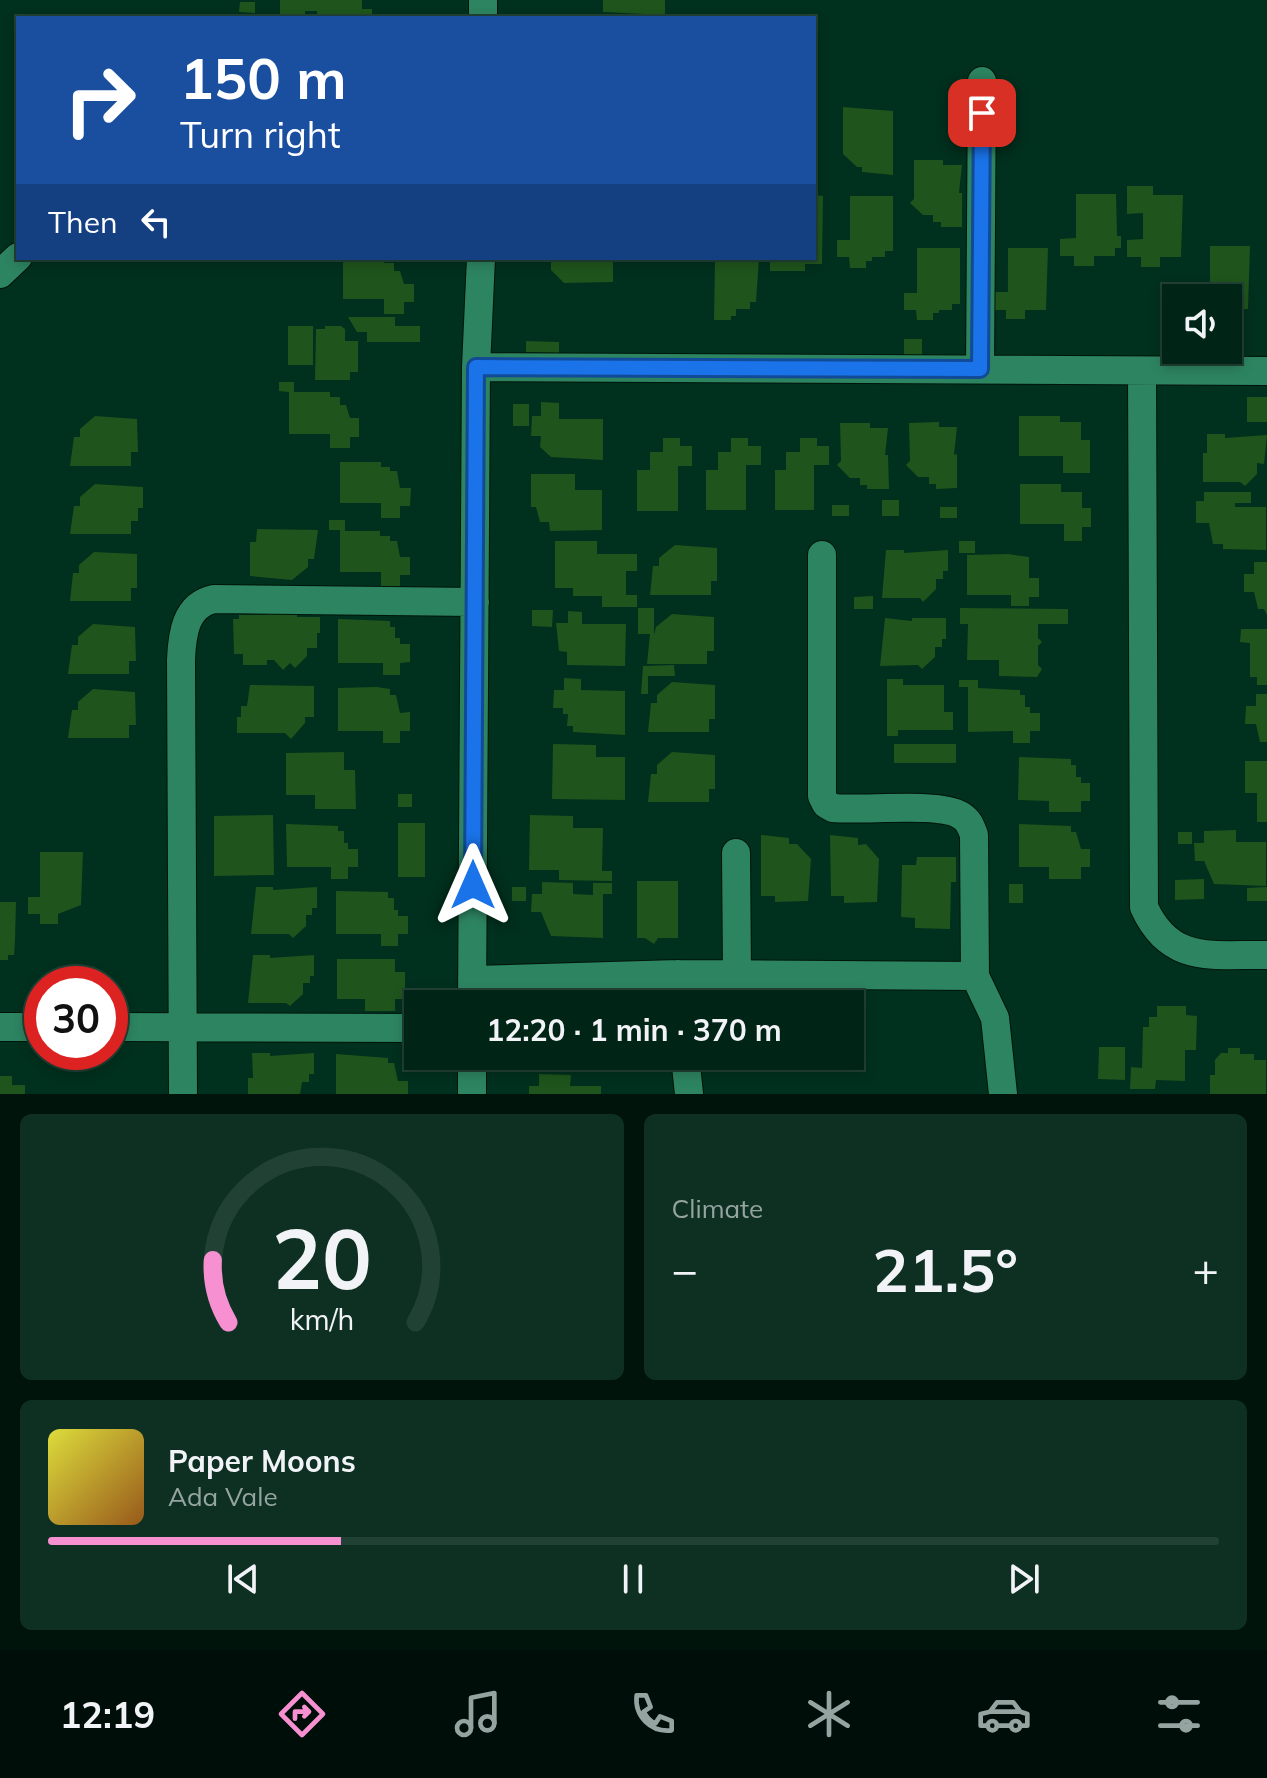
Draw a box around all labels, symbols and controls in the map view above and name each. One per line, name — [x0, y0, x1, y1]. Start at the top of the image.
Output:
text: 150 m — [180, 43, 347, 113]
icon: right — [48, 48, 152, 152]
pin — [948, 79, 1016, 147]
icon: arrive — [960, 91, 1004, 135]
text: Turn right — [180, 112, 341, 157]
icon: left — [134, 200, 178, 244]
text: Then — [48, 203, 118, 241]
map controls — [1162, 284, 1242, 364]
button: sound — [1162, 284, 1242, 364]
position arrow — [431, 843, 515, 927]
speed limit sign: 30 — [24, 966, 128, 1070]
text: 12:20 · 1 min · 370 m — [486, 1011, 782, 1049]
text: Climate — [672, 1192, 763, 1225]
text: 20 — [272, 1205, 372, 1310]
text: 21.5° — [872, 1232, 1018, 1307]
text: − — [672, 1242, 698, 1297]
text: + — [1193, 1242, 1219, 1297]
text: km/h — [289, 1301, 354, 1337]
text: Paper Moons — [168, 1442, 356, 1480]
text: Ada Vale — [168, 1480, 278, 1513]
icon: previous — [221, 1557, 265, 1601]
icon: pause — [611, 1557, 655, 1601]
icon: next — [1002, 1557, 1046, 1601]
icon: directions — [274, 1686, 330, 1742]
icon: music — [450, 1686, 506, 1742]
icon: phone — [625, 1686, 681, 1742]
icon: climate — [801, 1686, 857, 1742]
icon: car — [976, 1686, 1032, 1742]
icon: filters — [1151, 1686, 1207, 1742]
text: 12:19 — [60, 1692, 155, 1737]

